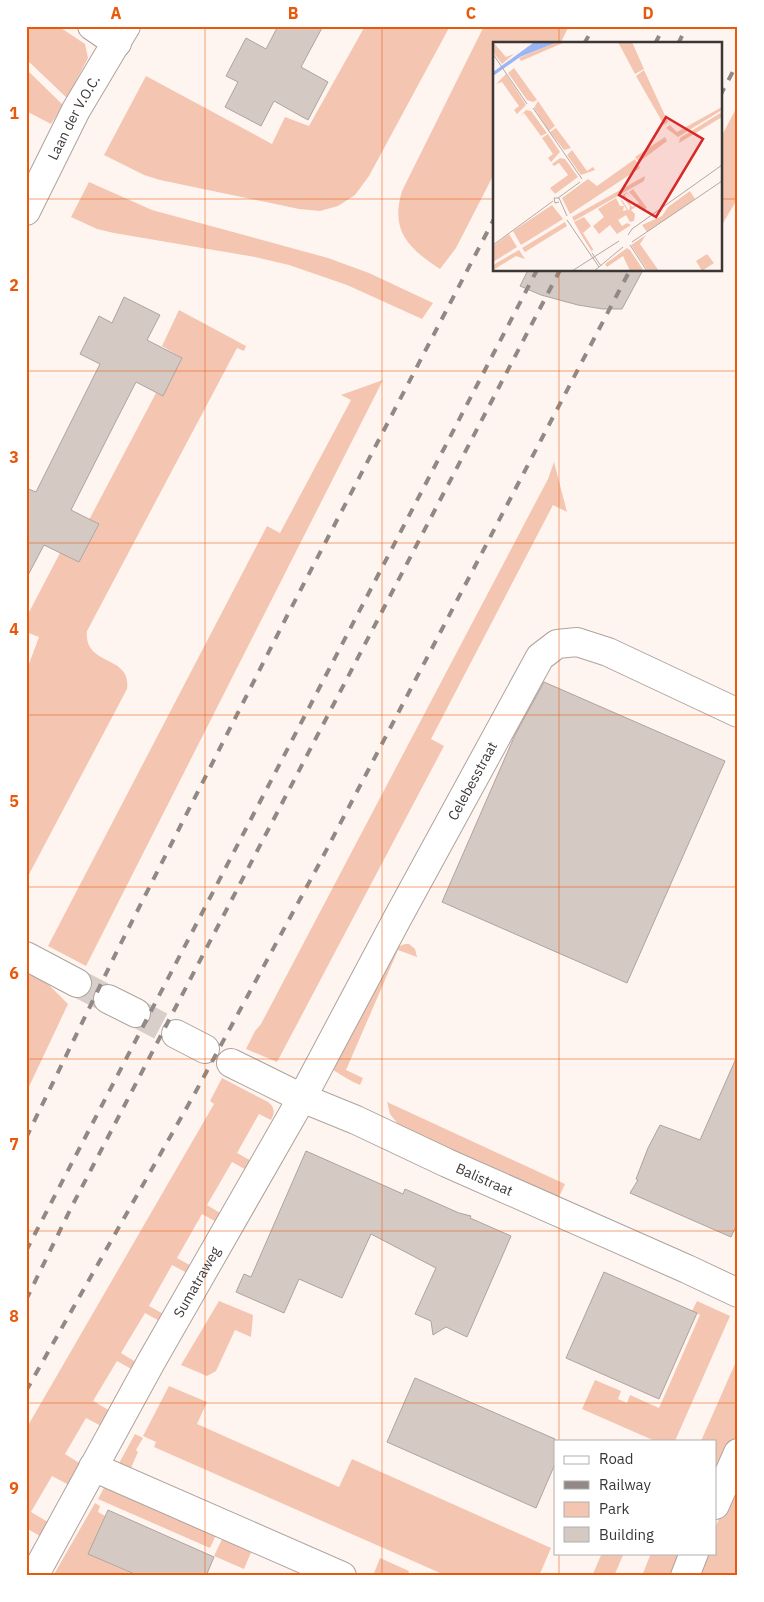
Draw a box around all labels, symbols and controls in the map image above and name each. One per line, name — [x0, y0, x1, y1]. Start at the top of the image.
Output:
text: A — [111, 3, 122, 23]
text: B — [288, 3, 299, 23]
text: C — [466, 3, 476, 23]
text: D — [642, 3, 654, 23]
inset map — [493, 42, 722, 271]
street label: Laan der V.O.C. — [44, 72, 104, 163]
text: 1 — [9, 103, 19, 123]
text: 2 — [9, 275, 19, 295]
text: 3 — [9, 447, 19, 467]
text: 4 — [9, 619, 19, 639]
street label: Celebesstraat — [444, 738, 501, 823]
text: 5 — [9, 791, 19, 811]
text: 6 — [9, 963, 19, 983]
text: 7 — [9, 1134, 19, 1154]
street label: Balistraat — [453, 1159, 516, 1200]
street label: Sumatraweg — [169, 1243, 224, 1321]
text: 8 — [9, 1306, 19, 1326]
legend — [554, 1440, 716, 1554]
text: Road — [599, 1449, 634, 1468]
text: Railway — [599, 1475, 652, 1494]
text: 9 — [9, 1478, 19, 1498]
text: Park — [599, 1499, 629, 1518]
text: Building — [599, 1525, 654, 1544]

